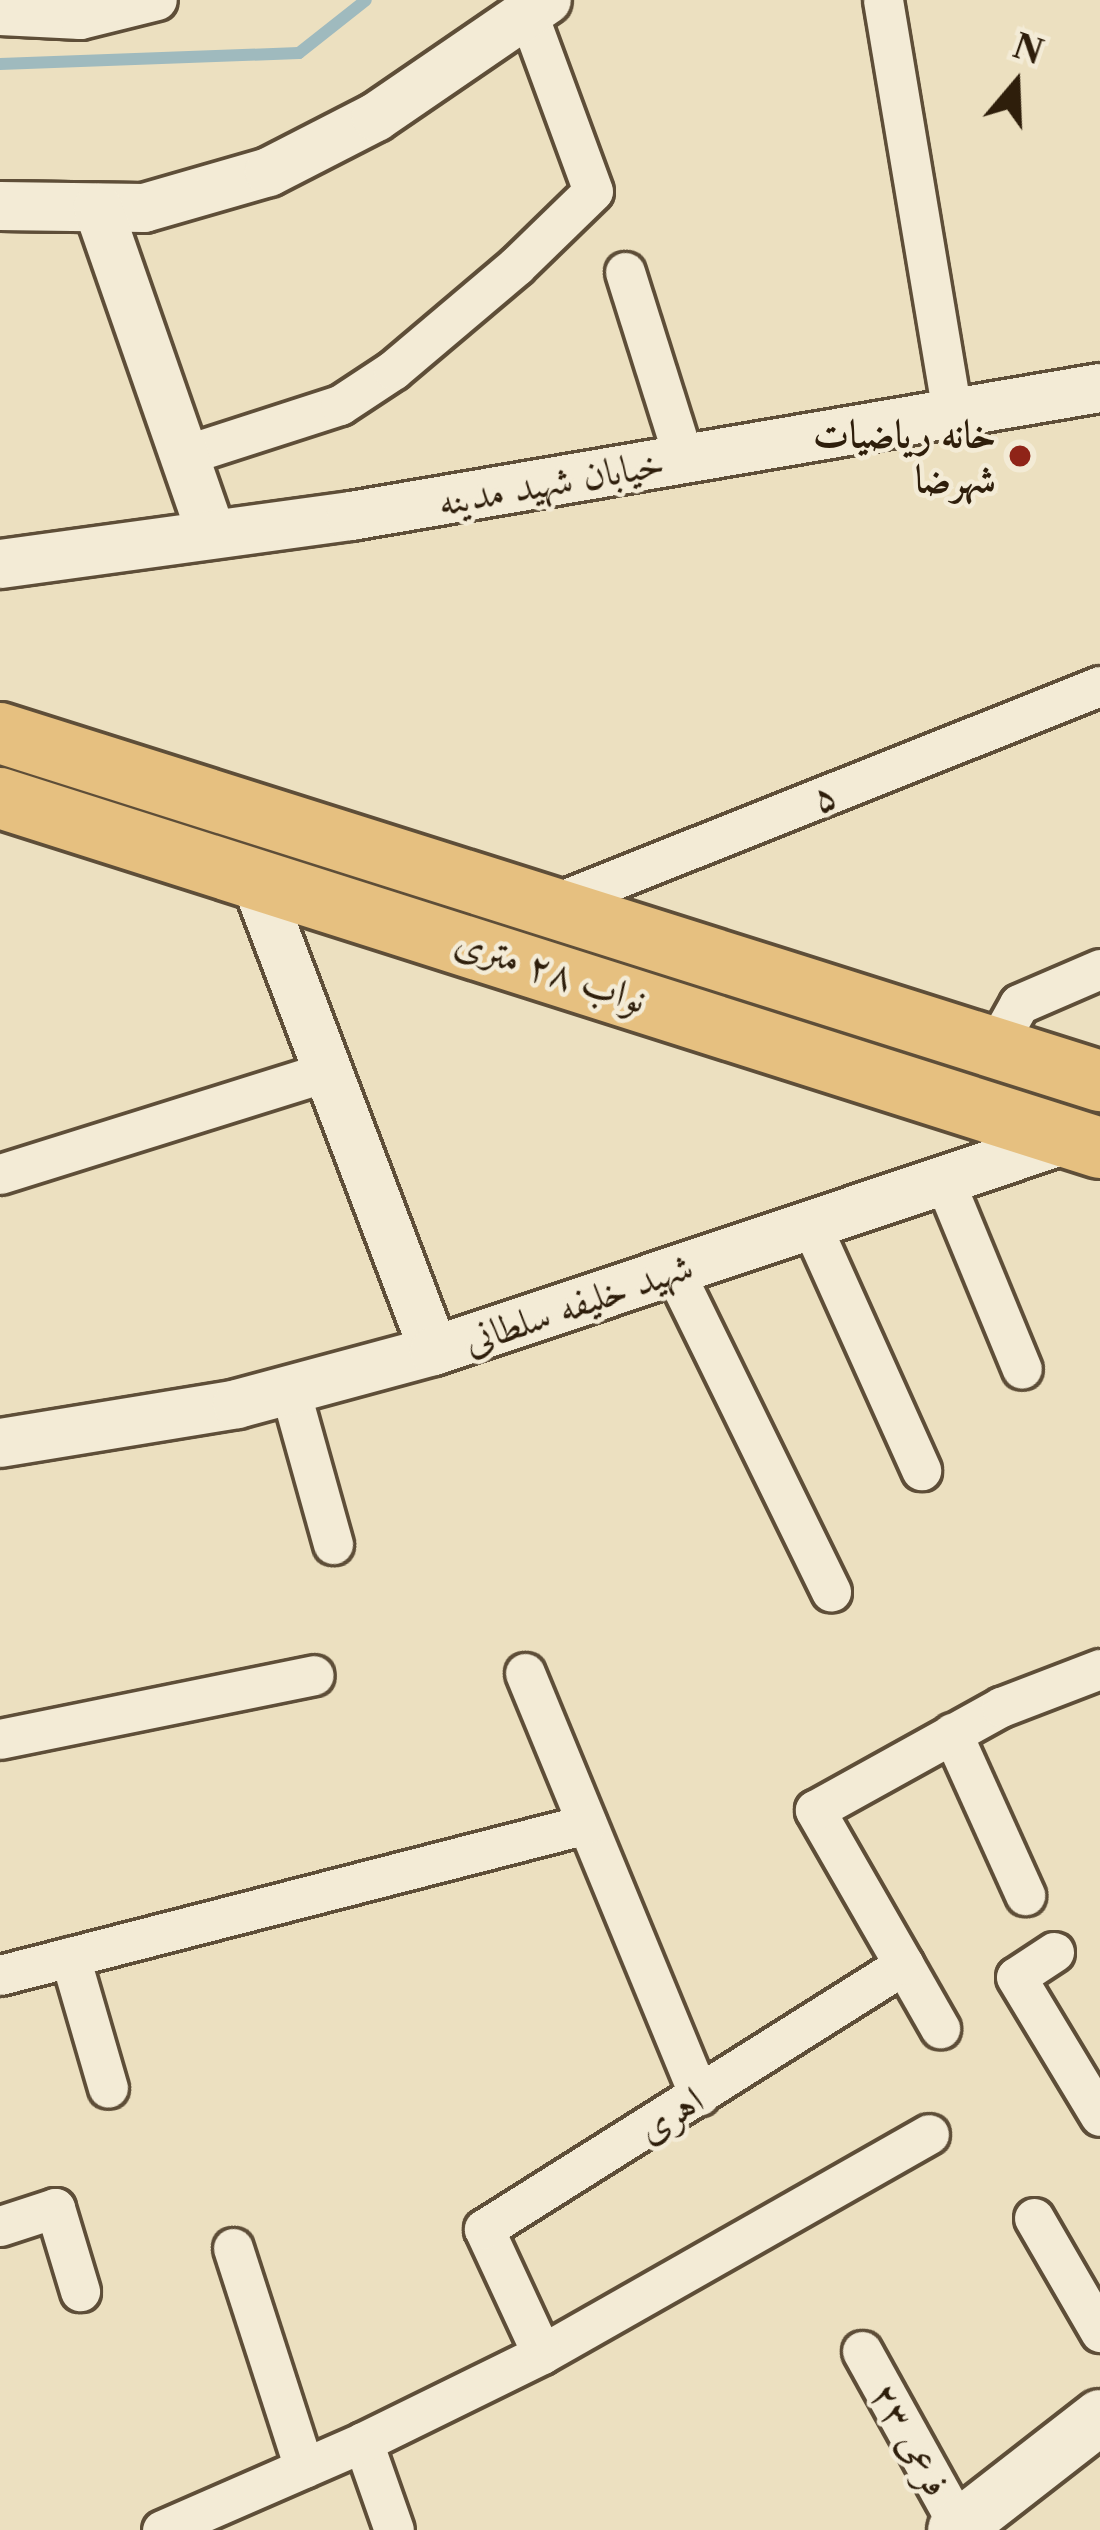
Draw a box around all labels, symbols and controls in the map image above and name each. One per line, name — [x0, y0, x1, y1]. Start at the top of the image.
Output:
north arrow — [956, 24, 1076, 144]
text: N — [1008, 25, 1048, 74]
place label: خانه ریاضیات شهرضا — [813, 411, 996, 502]
street label: خیابان شهید مدینه — [434, 439, 668, 525]
marker: خانه ریاضیات شهرضا — [1007, 443, 1033, 469]
street label: ۵ — [805, 770, 843, 822]
street label: نواب ۲۸ متری — [450, 917, 652, 1023]
street label: شهید خلیفه سلطانی — [457, 1242, 699, 1364]
street label: اهری — [628, 2076, 712, 2152]
street label: فرعی ۲۳ — [861, 2374, 961, 2504]

